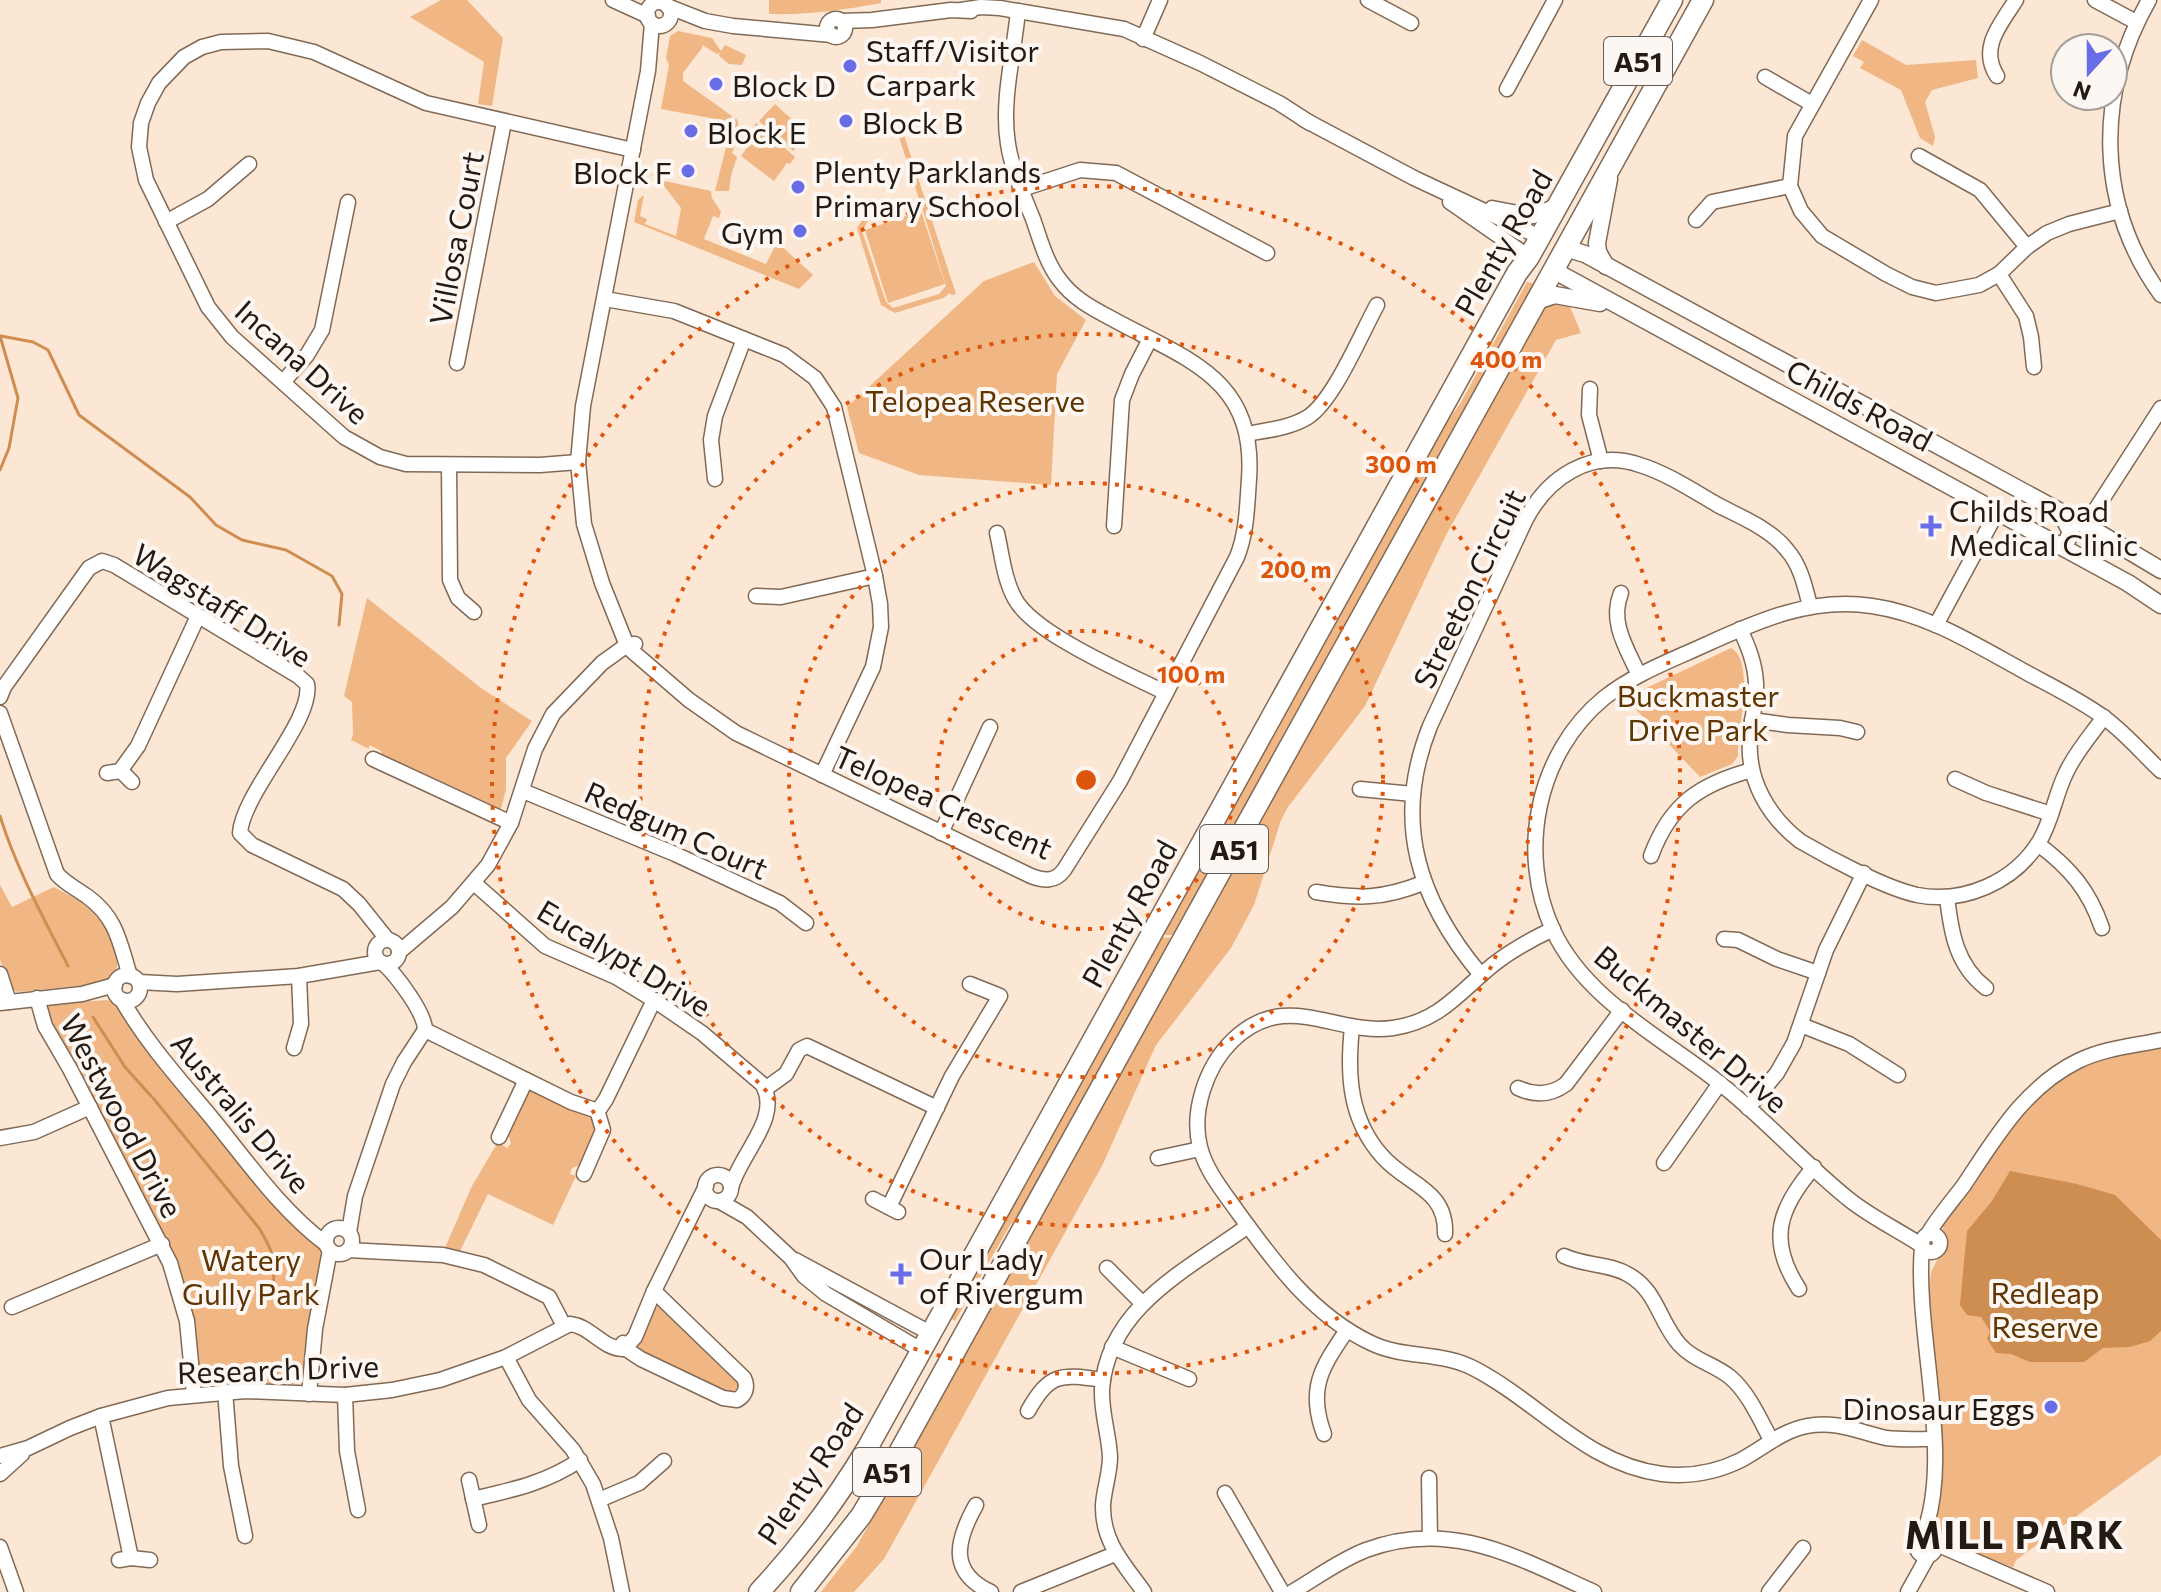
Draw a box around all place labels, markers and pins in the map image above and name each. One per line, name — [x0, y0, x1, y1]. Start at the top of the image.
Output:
place label: Staff/Visitor Carpark — [866, 31, 1039, 102]
marker: Staff/Visitor Carpark — [841, 57, 859, 75]
place label: Block D — [732, 66, 836, 103]
marker: Block D — [707, 75, 725, 93]
place label: Block B — [862, 103, 963, 140]
marker: Block B — [837, 112, 855, 130]
place label: Block E — [707, 113, 807, 150]
marker: Block E — [682, 122, 700, 140]
place label: Plenty Parklands Primary School — [814, 152, 1041, 223]
place label: Block F — [573, 153, 672, 190]
marker: Block F — [679, 162, 697, 180]
marker: Plenty Parklands Primary School — [789, 178, 807, 196]
place label: Gym — [721, 213, 784, 250]
marker: Gym — [791, 222, 809, 240]
place label: Childs Road Medical Clinic — [1949, 491, 2138, 562]
marker: Childs Road Medical Clinic — [1920, 515, 1942, 537]
centre of rings — [1072, 766, 1100, 794]
place label: Our Lady of Rivergum — [919, 1239, 1084, 1310]
marker: Our Lady of Rivergum — [890, 1263, 912, 1285]
place label: Dinosaur Eggs — [1843, 1389, 2035, 1426]
marker: Dinosaur Eggs — [2042, 1398, 2060, 1416]

